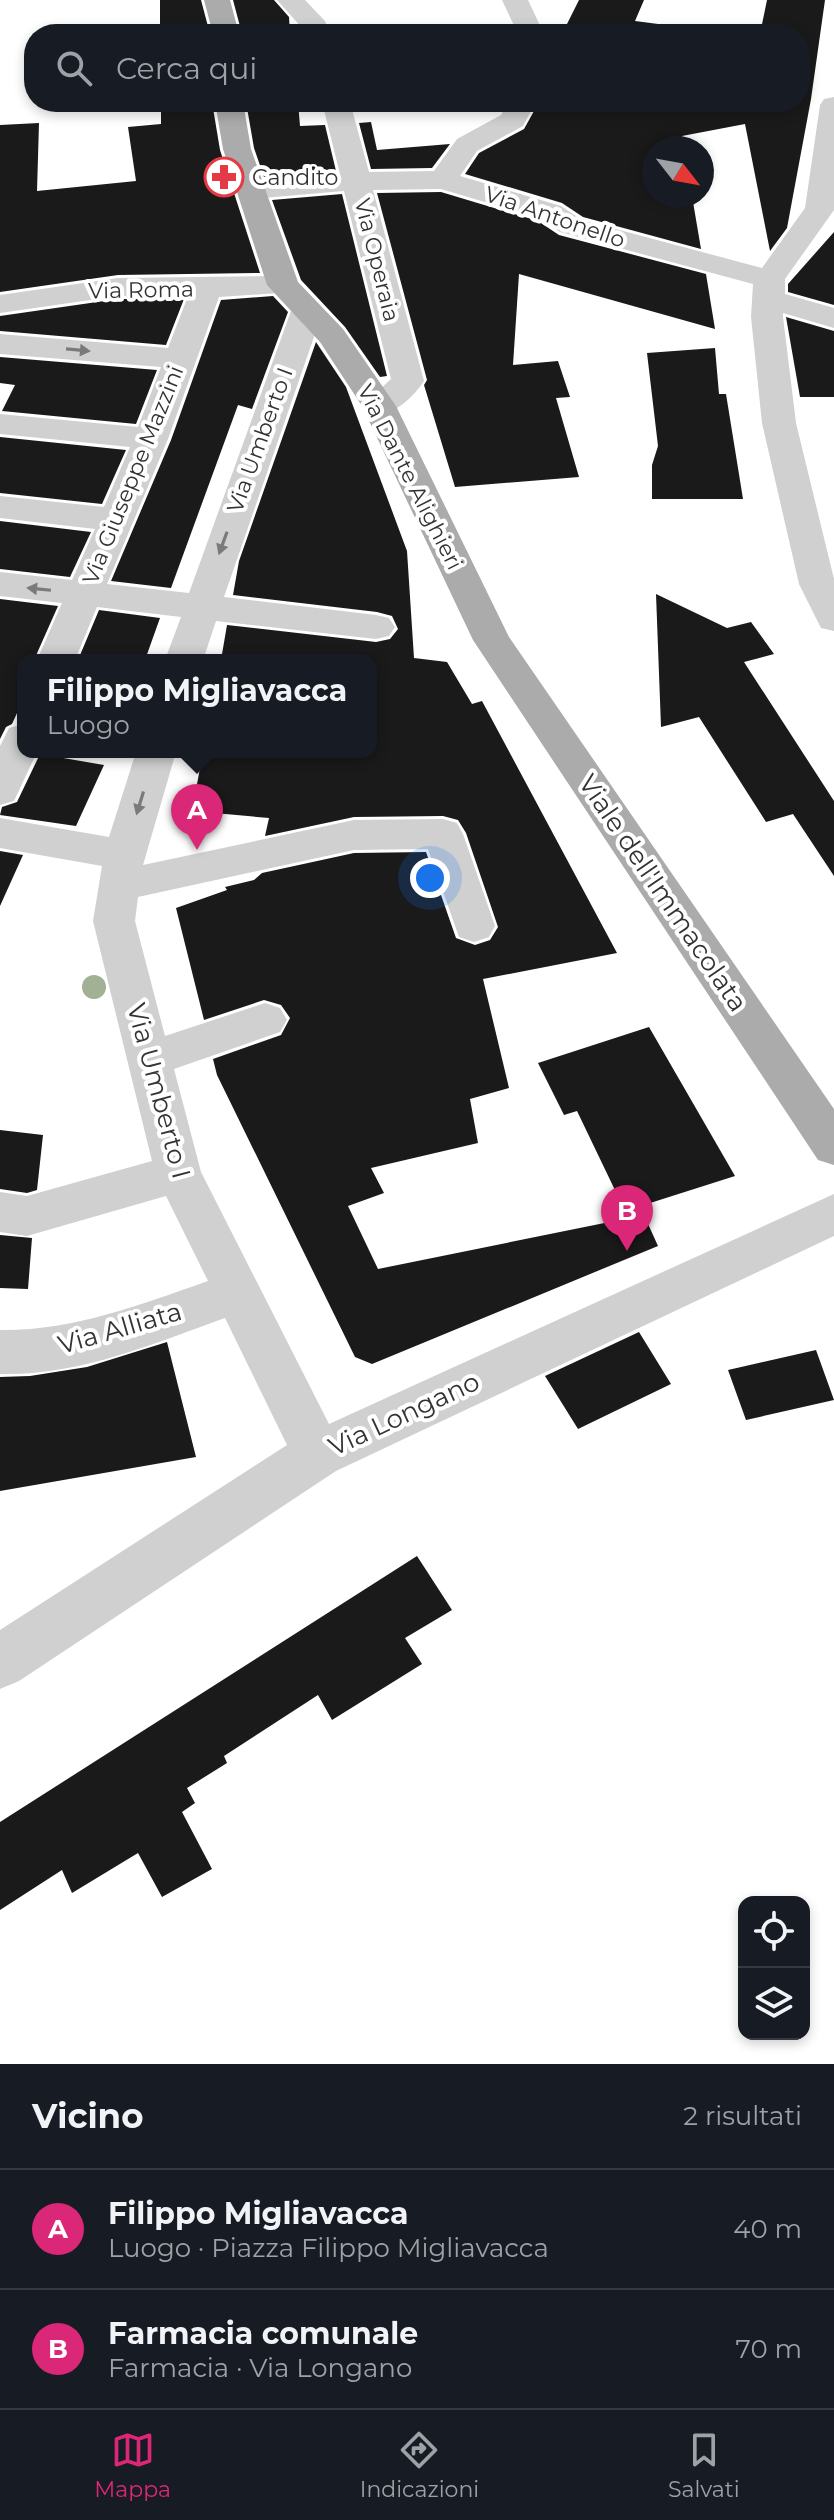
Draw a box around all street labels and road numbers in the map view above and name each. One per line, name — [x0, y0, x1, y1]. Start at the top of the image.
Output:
street label: Via Antonello — [481, 180, 629, 254]
street label: Via Operaia — [349, 196, 405, 324]
street label: Via Roma — [88, 276, 194, 304]
street label: Via Giuseppe Mazzini — [77, 362, 189, 588]
street label: Via Umberto I — [221, 364, 299, 516]
street label: Via Dante Alighieri — [352, 380, 468, 574]
street label: Viale dell'Immacolata — [572, 768, 754, 1018]
street label: Via Umberto I — [120, 1000, 198, 1182]
street label: Via Alliata — [54, 1295, 186, 1361]
street label: Via Longano — [323, 1365, 485, 1463]

